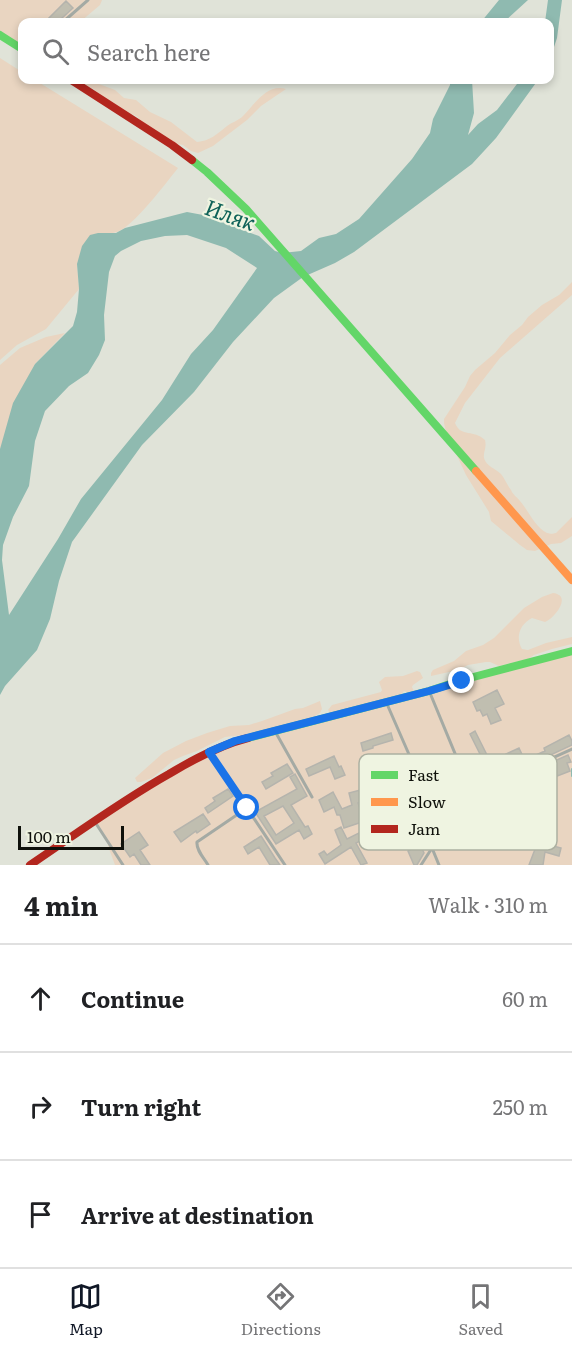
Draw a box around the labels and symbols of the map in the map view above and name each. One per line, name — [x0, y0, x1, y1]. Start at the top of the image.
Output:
water label: Иляк — [200, 189, 261, 238]
route end — [448, 667, 474, 693]
legend — [359, 754, 557, 850]
text: Fast — [408, 762, 440, 786]
text: Slow — [408, 789, 446, 813]
route start — [233, 794, 259, 820]
text: Jam — [408, 816, 441, 840]
scale bar — [18, 823, 124, 850]

